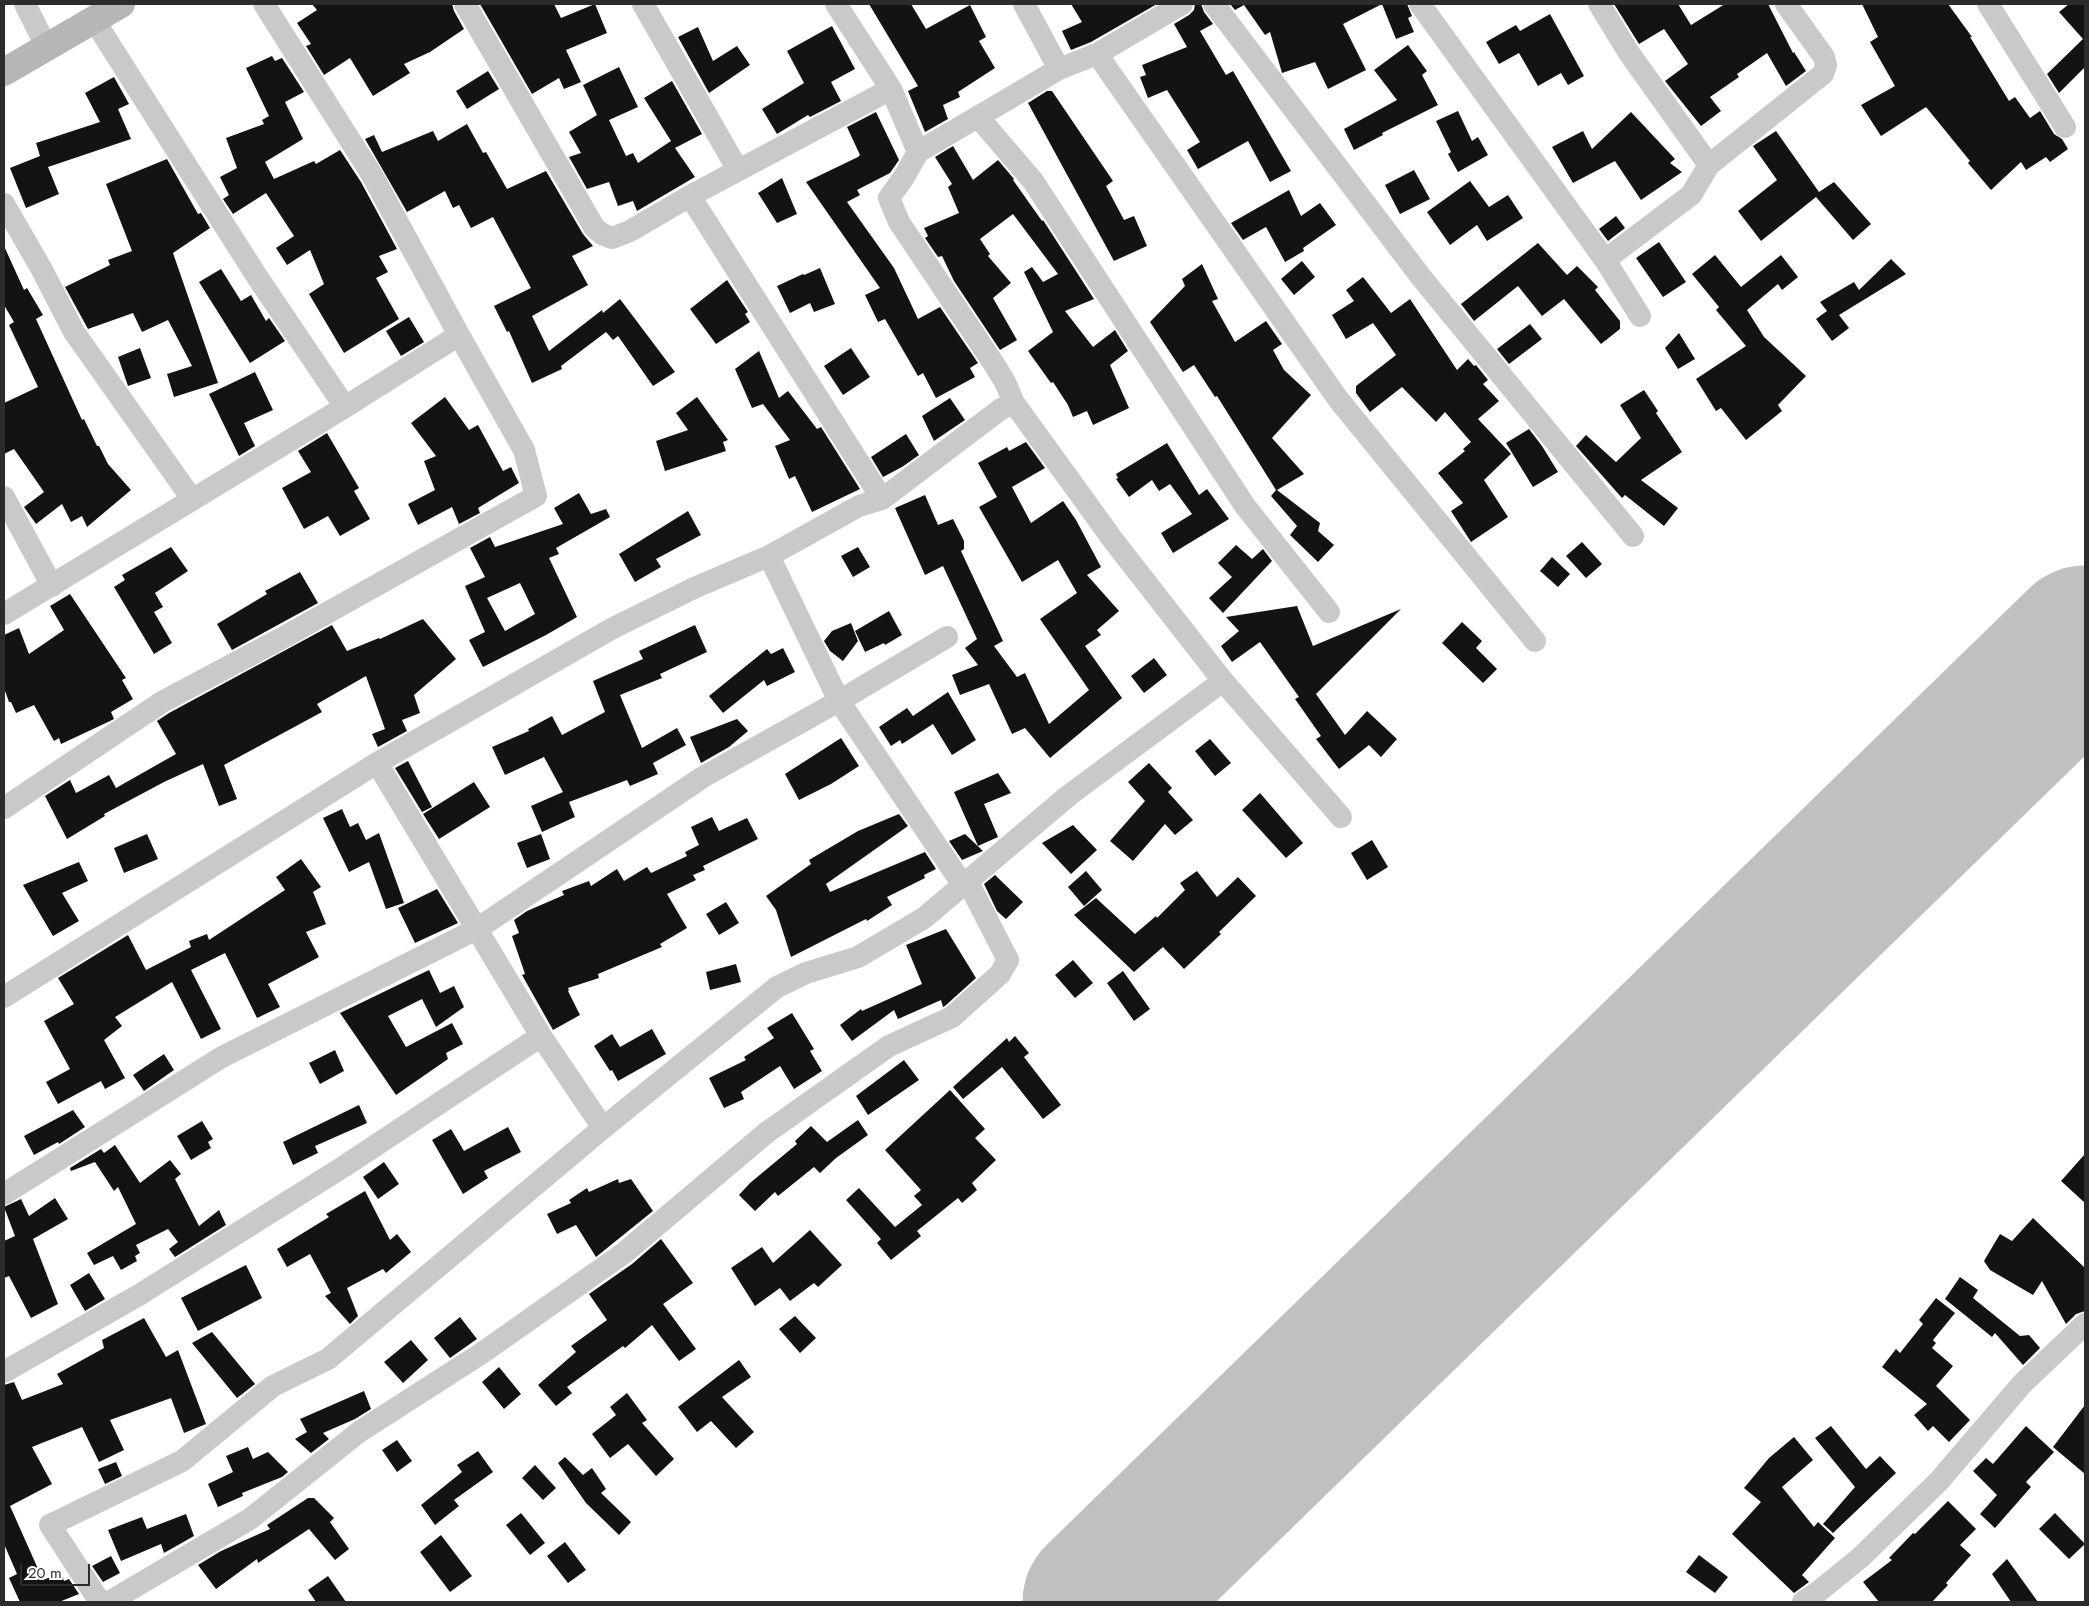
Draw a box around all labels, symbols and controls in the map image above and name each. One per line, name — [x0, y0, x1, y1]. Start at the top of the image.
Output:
scale bar — [22, 1554, 92, 1586]
text: 20 m — [28, 1562, 62, 1584]

